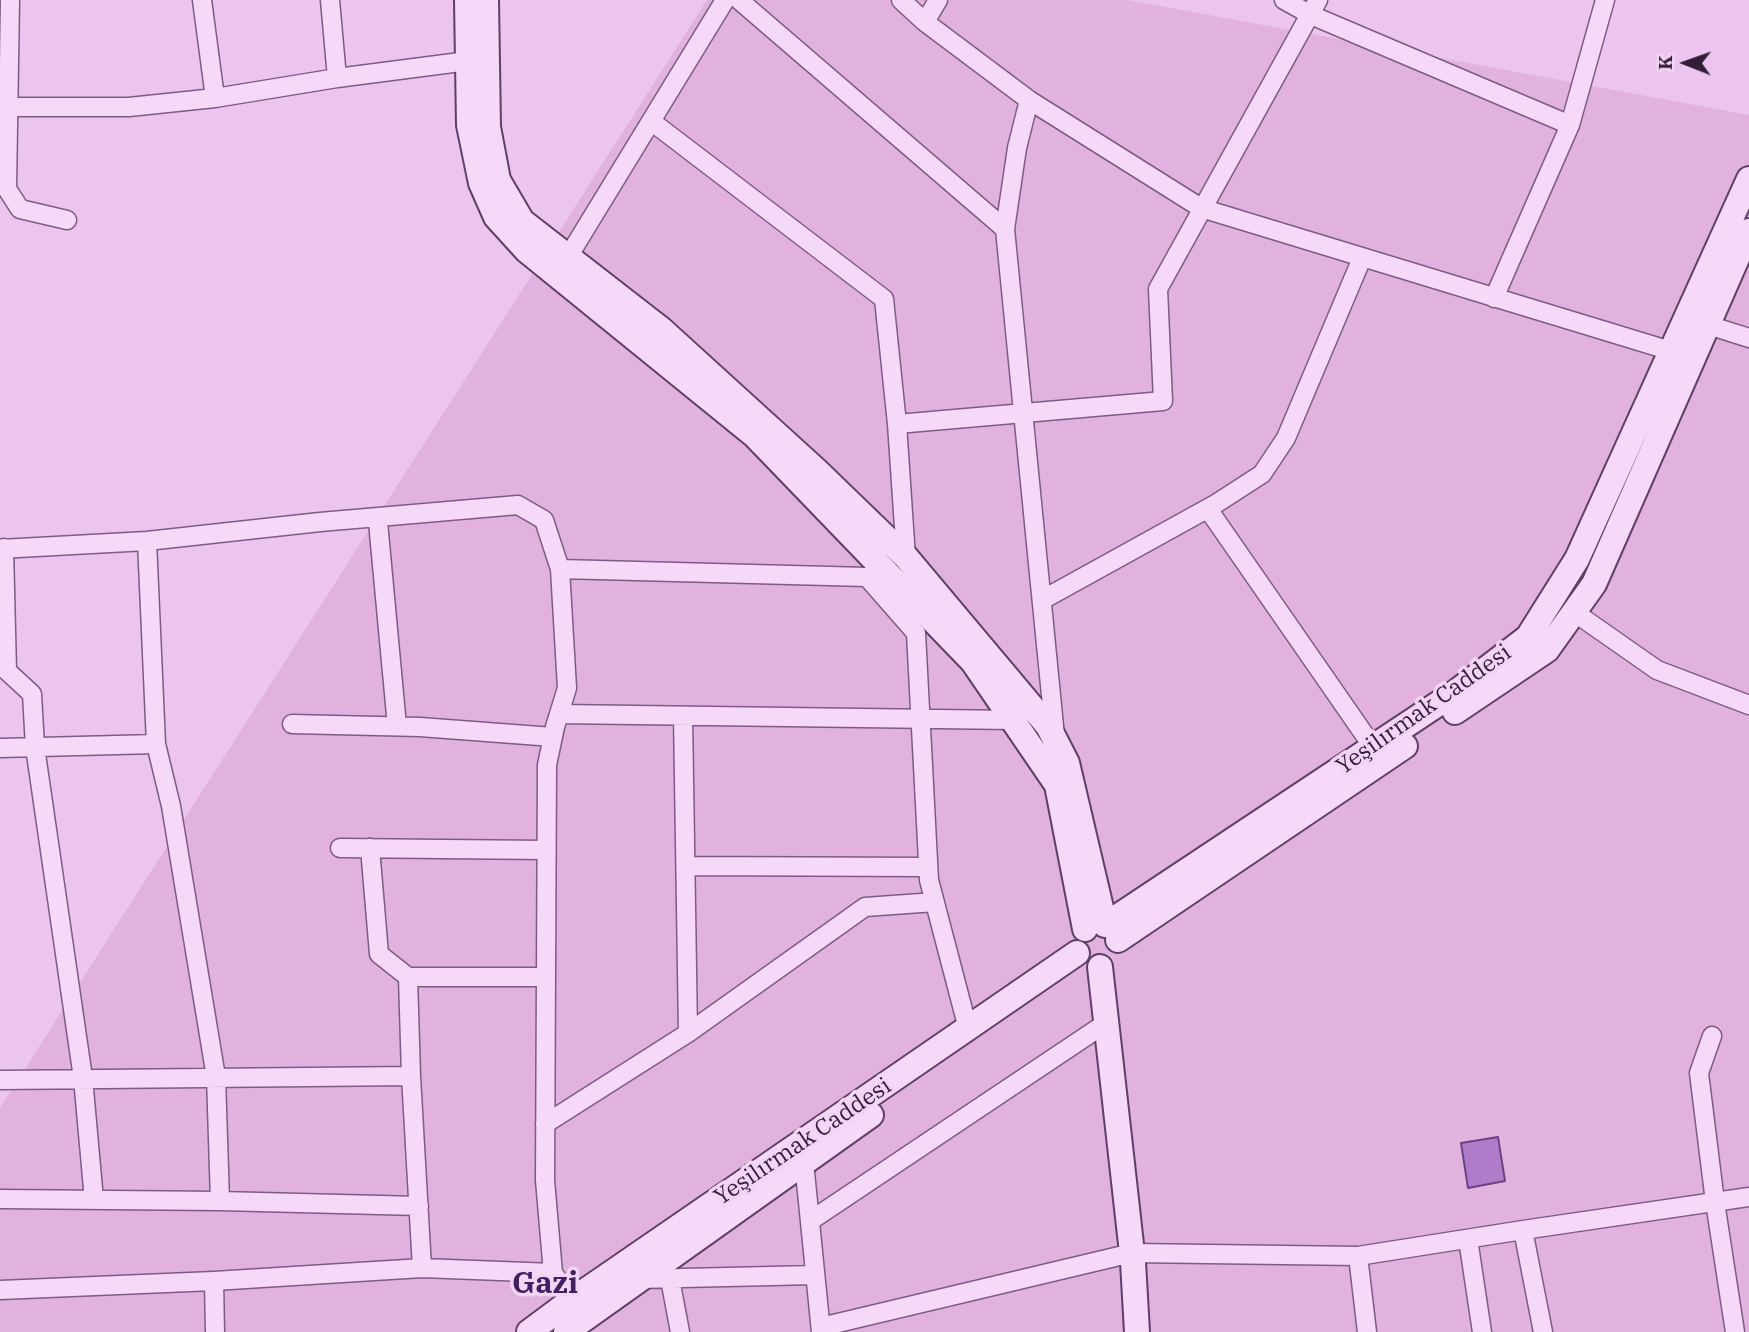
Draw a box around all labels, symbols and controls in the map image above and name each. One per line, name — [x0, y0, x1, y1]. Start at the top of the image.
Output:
north arrow — [1651, 28, 1721, 98]
text: K — [1653, 55, 1677, 70]
street label: Yeşilırmak Caddesi — [1331, 639, 1517, 781]
street label: Yeşilırmak Caddesi — [709, 1073, 897, 1211]
district label: Gazi — [512, 1266, 578, 1302]

